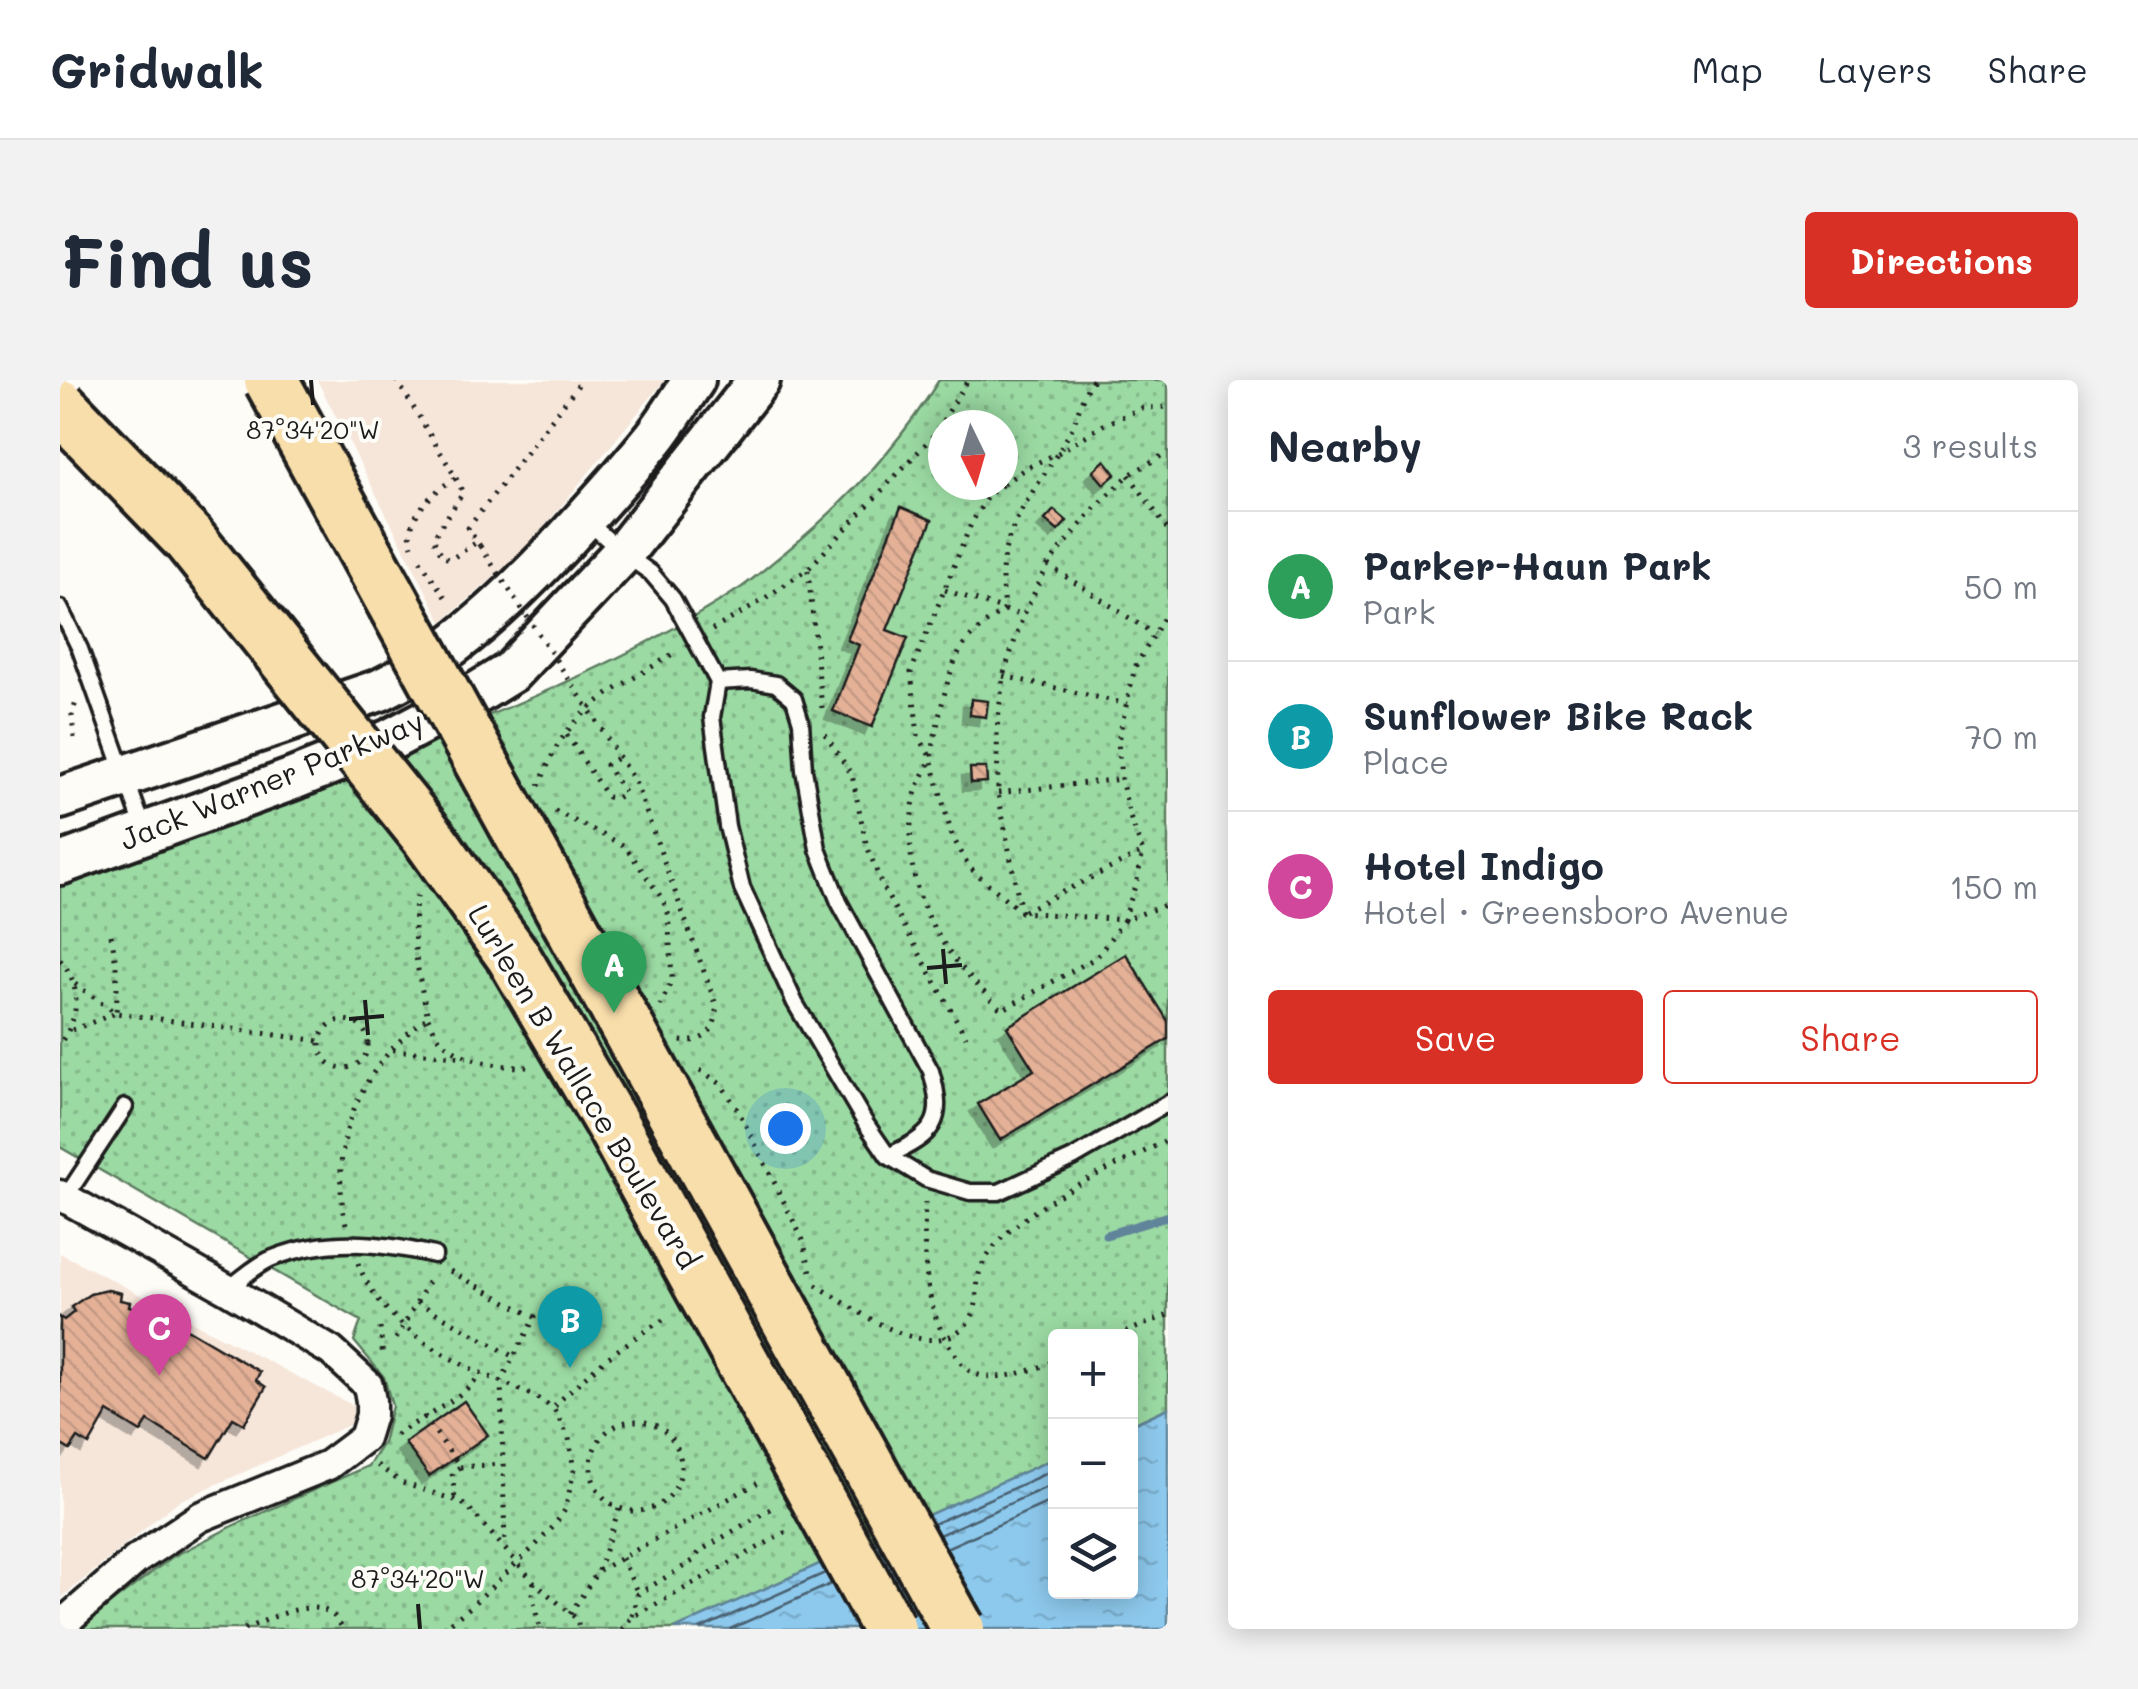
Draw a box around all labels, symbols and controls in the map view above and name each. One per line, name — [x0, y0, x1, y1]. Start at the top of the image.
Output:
text: Gridwalk — [50, 38, 264, 100]
text: Map — [1691, 46, 1763, 92]
text: Layers — [1818, 46, 1933, 92]
text: Share — [1988, 46, 2088, 92]
button: Directions — [1805, 212, 2078, 308]
text: Find us — [60, 214, 314, 306]
north arrow — [928, 410, 1018, 500]
text: 87°34'20"W — [246, 413, 380, 445]
text: Nearby — [1268, 418, 1422, 473]
text: 3 results — [1902, 424, 2038, 466]
text: Parker-Haun Park — [1363, 540, 1712, 590]
text: A — [1289, 565, 1312, 607]
text: 50 m — [1964, 565, 2038, 607]
text: Park — [1363, 590, 1436, 632]
text: Sunflower Bike Rack — [1363, 690, 1753, 740]
street label: Jack Warner Parkway — [114, 700, 429, 858]
text: B — [1290, 715, 1311, 757]
text: 70 m — [1965, 715, 2038, 757]
text: Place — [1363, 740, 1449, 782]
text: Hotel Indigo — [1363, 840, 1604, 890]
text: C — [1289, 865, 1312, 907]
text: 150 m — [1950, 865, 2038, 907]
text: Hotel · Greensboro Avenue — [1363, 890, 1789, 932]
street label: Lurleen B Wallace Boulevard — [460, 896, 710, 1276]
pin: A — [582, 930, 646, 1013]
button: Save — [1268, 990, 1643, 1084]
button: Share — [1663, 990, 2038, 1084]
your location — [760, 1103, 811, 1154]
pin: B — [538, 1286, 602, 1368]
pin: C — [126, 1294, 192, 1376]
map controls — [1048, 1329, 1138, 1599]
button: + — [1048, 1329, 1138, 1419]
button: − — [1048, 1419, 1138, 1509]
button: layers — [1048, 1509, 1138, 1599]
text: 87°34'20"W — [351, 1562, 485, 1594]

